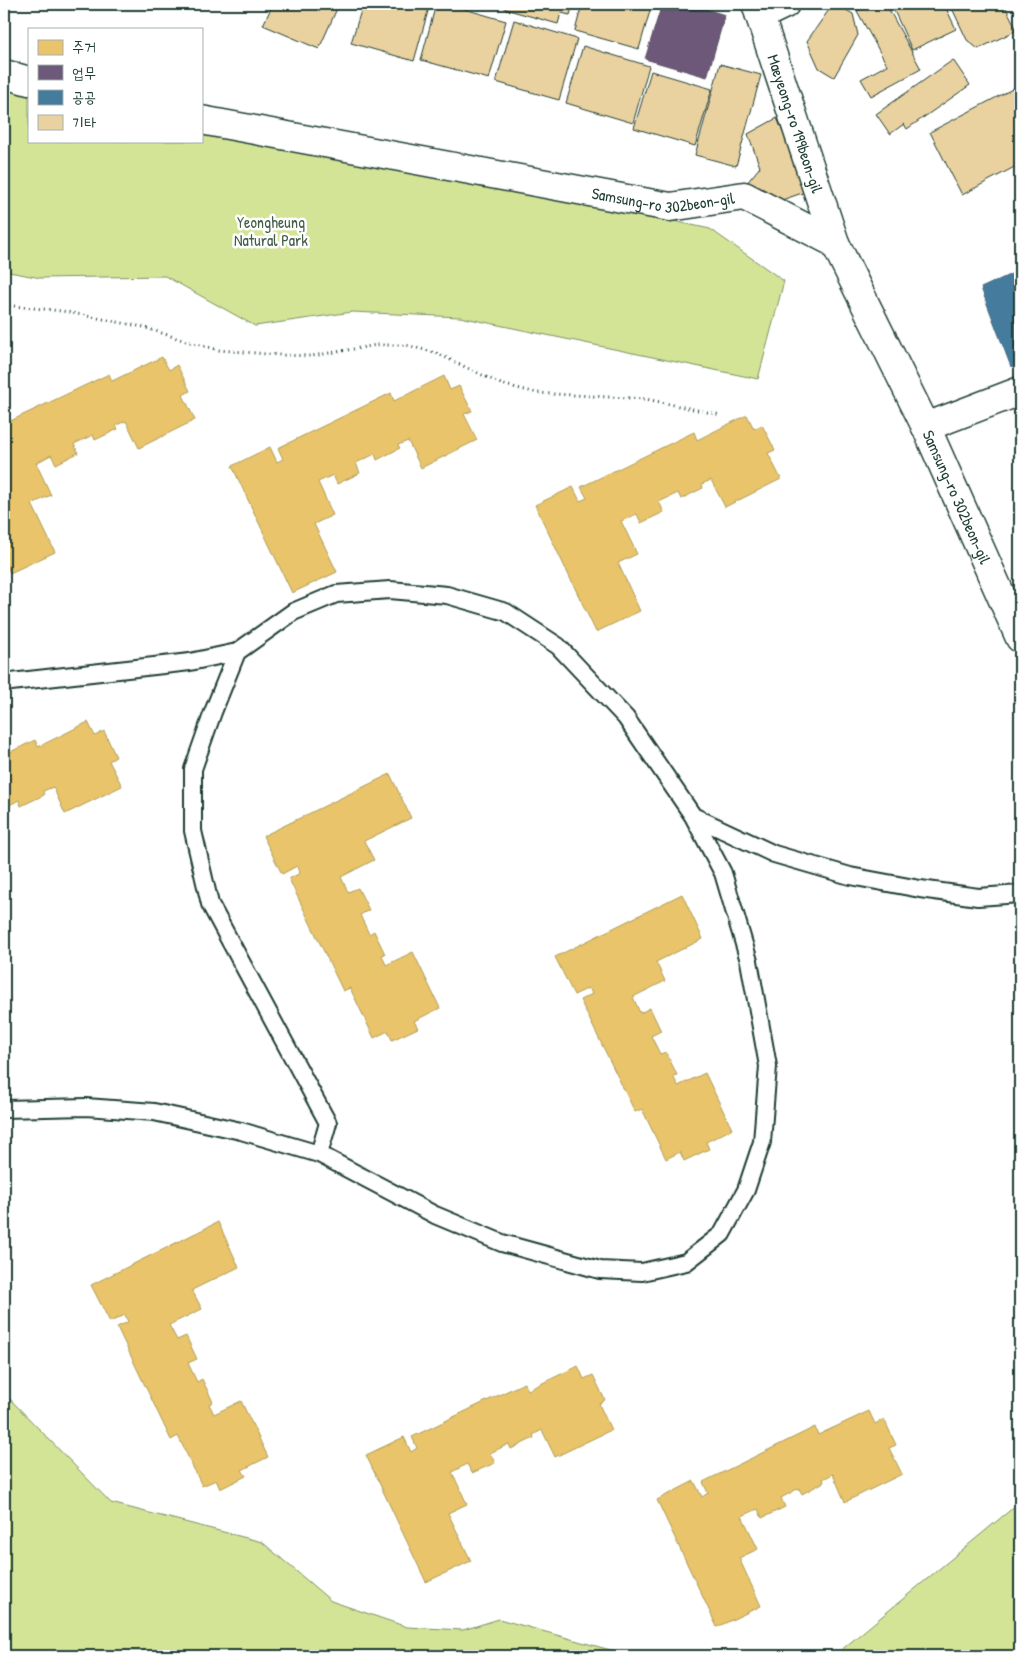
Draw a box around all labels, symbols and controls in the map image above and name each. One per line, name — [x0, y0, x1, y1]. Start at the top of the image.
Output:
legend — [28, 28, 202, 142]
text: 주거 — [72, 36, 96, 57]
street label: Maeyeong-ro 199beon-gil — [762, 52, 829, 196]
text: 업무 — [72, 62, 96, 83]
text: 공공 — [72, 86, 96, 107]
text: 기타 — [72, 112, 96, 133]
street label: Samsung-ro 302beon-gil — [590, 182, 737, 218]
park label: Yeongheung Natural Park — [234, 211, 308, 251]
street label: Samsung-ro 302beon-gil — [918, 427, 997, 568]

